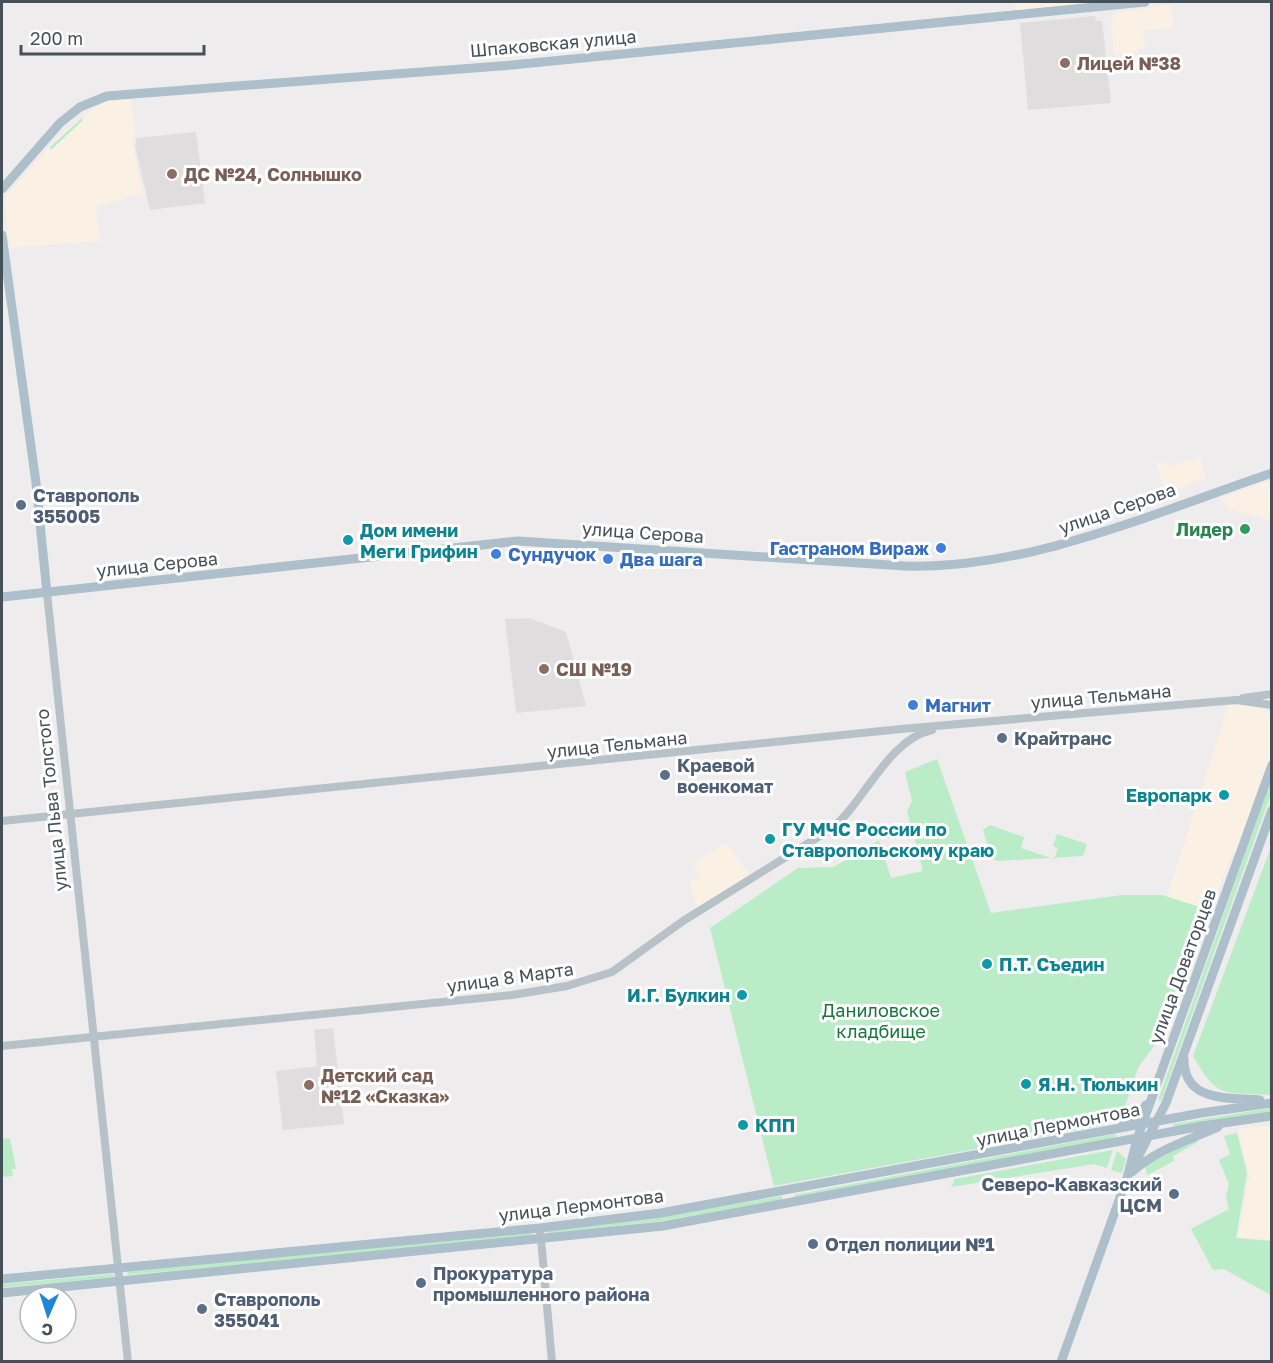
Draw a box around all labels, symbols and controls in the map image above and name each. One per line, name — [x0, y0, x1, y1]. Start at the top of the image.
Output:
scale bar — [21, 18, 204, 56]
street label: Шпаковская улица — [469, 25, 637, 61]
text: 200 m — [30, 27, 83, 49]
place label: Лицей №38 — [1077, 52, 1181, 74]
marker: Лицей №38 — [1058, 56, 1072, 70]
place label: ДС №24, Солнышко — [184, 163, 362, 185]
marker: ДС №24, Солнышко — [165, 167, 179, 181]
street label: улица Серова — [1056, 478, 1178, 538]
place label: Ставрополь 355005 — [33, 484, 140, 527]
marker: Ставрополь 355005 — [14, 498, 28, 512]
street label: улица Серова — [581, 517, 705, 547]
place label: Лидер — [1176, 518, 1233, 540]
place label: Дом имени Меги Грифин — [360, 519, 478, 562]
marker: Лидер — [1238, 522, 1252, 536]
marker: Дом имени Меги Грифин — [341, 533, 355, 547]
place label: Гастраном Вираж — [770, 537, 929, 559]
marker: Гастраном Вираж — [934, 541, 948, 555]
place label: Сундучок — [508, 543, 597, 565]
street label: улица Серова — [95, 547, 219, 581]
marker: Сундучок — [489, 547, 503, 561]
place label: Два шага — [620, 548, 703, 570]
marker: Два шага — [601, 552, 615, 566]
place label: СШ №19 — [556, 658, 632, 680]
marker: СШ №19 — [537, 662, 551, 676]
street label: улица Тельмана — [1030, 679, 1172, 713]
place label: Магнит — [925, 694, 991, 716]
marker: Магнит — [906, 698, 920, 712]
street label: улица Льва Толстого — [30, 708, 72, 892]
street label: улица Тельмана — [546, 726, 688, 762]
place label: Крайтранс — [1014, 727, 1112, 749]
marker: Крайтранс — [995, 731, 1009, 745]
place label: Краевой военкомат — [677, 754, 773, 797]
marker: Краевой военкомат — [658, 768, 672, 782]
place label: Европарк — [1126, 784, 1213, 806]
marker: Европарк — [1217, 788, 1231, 802]
place label: ГУ МЧС России по Ставропольскому краю — [782, 818, 994, 861]
marker: ГУ МЧС России по Ставропольскому краю — [763, 832, 777, 846]
street label: улица Доваторцев — [1144, 885, 1220, 1047]
place label: П.Т. Съедин — [999, 953, 1104, 975]
street label: улица 8 Марта — [445, 957, 575, 997]
marker: П.Т. Съедин — [980, 957, 994, 971]
place label: И.Г. Булкин — [627, 984, 730, 1006]
marker: И.Г. Булкин — [735, 988, 749, 1002]
park label: Даниловское кладбище — [822, 999, 940, 1042]
place label: Детский сад №12 «Сказка» — [321, 1064, 450, 1107]
place label: Я.Н. Тюлькин — [1038, 1073, 1158, 1095]
marker: Я.Н. Тюлькин — [1019, 1077, 1033, 1091]
marker: Детский сад №12 «Сказка» — [302, 1078, 316, 1092]
street label: улица Лермонтова — [974, 1097, 1142, 1151]
place label: КПП — [755, 1114, 795, 1136]
marker: КПП — [736, 1118, 750, 1132]
place label: Северо-Кавказский ЦСМ — [981, 1173, 1162, 1216]
street label: улица Лермонтова — [497, 1184, 665, 1226]
marker: Северо-Кавказский ЦСМ — [1167, 1187, 1181, 1201]
place label: Отдел полиции №1 — [825, 1233, 995, 1255]
marker: Отдел полиции №1 — [806, 1237, 820, 1251]
place label: Прокуратура промышленного района — [433, 1262, 650, 1305]
marker: Прокуратура промышленного района — [414, 1276, 428, 1290]
north arrow — [18, 1285, 78, 1345]
place label: Ставрополь 355041 — [214, 1288, 321, 1331]
marker: Ставрополь 355041 — [195, 1302, 209, 1316]
text: С — [41, 1320, 53, 1340]

